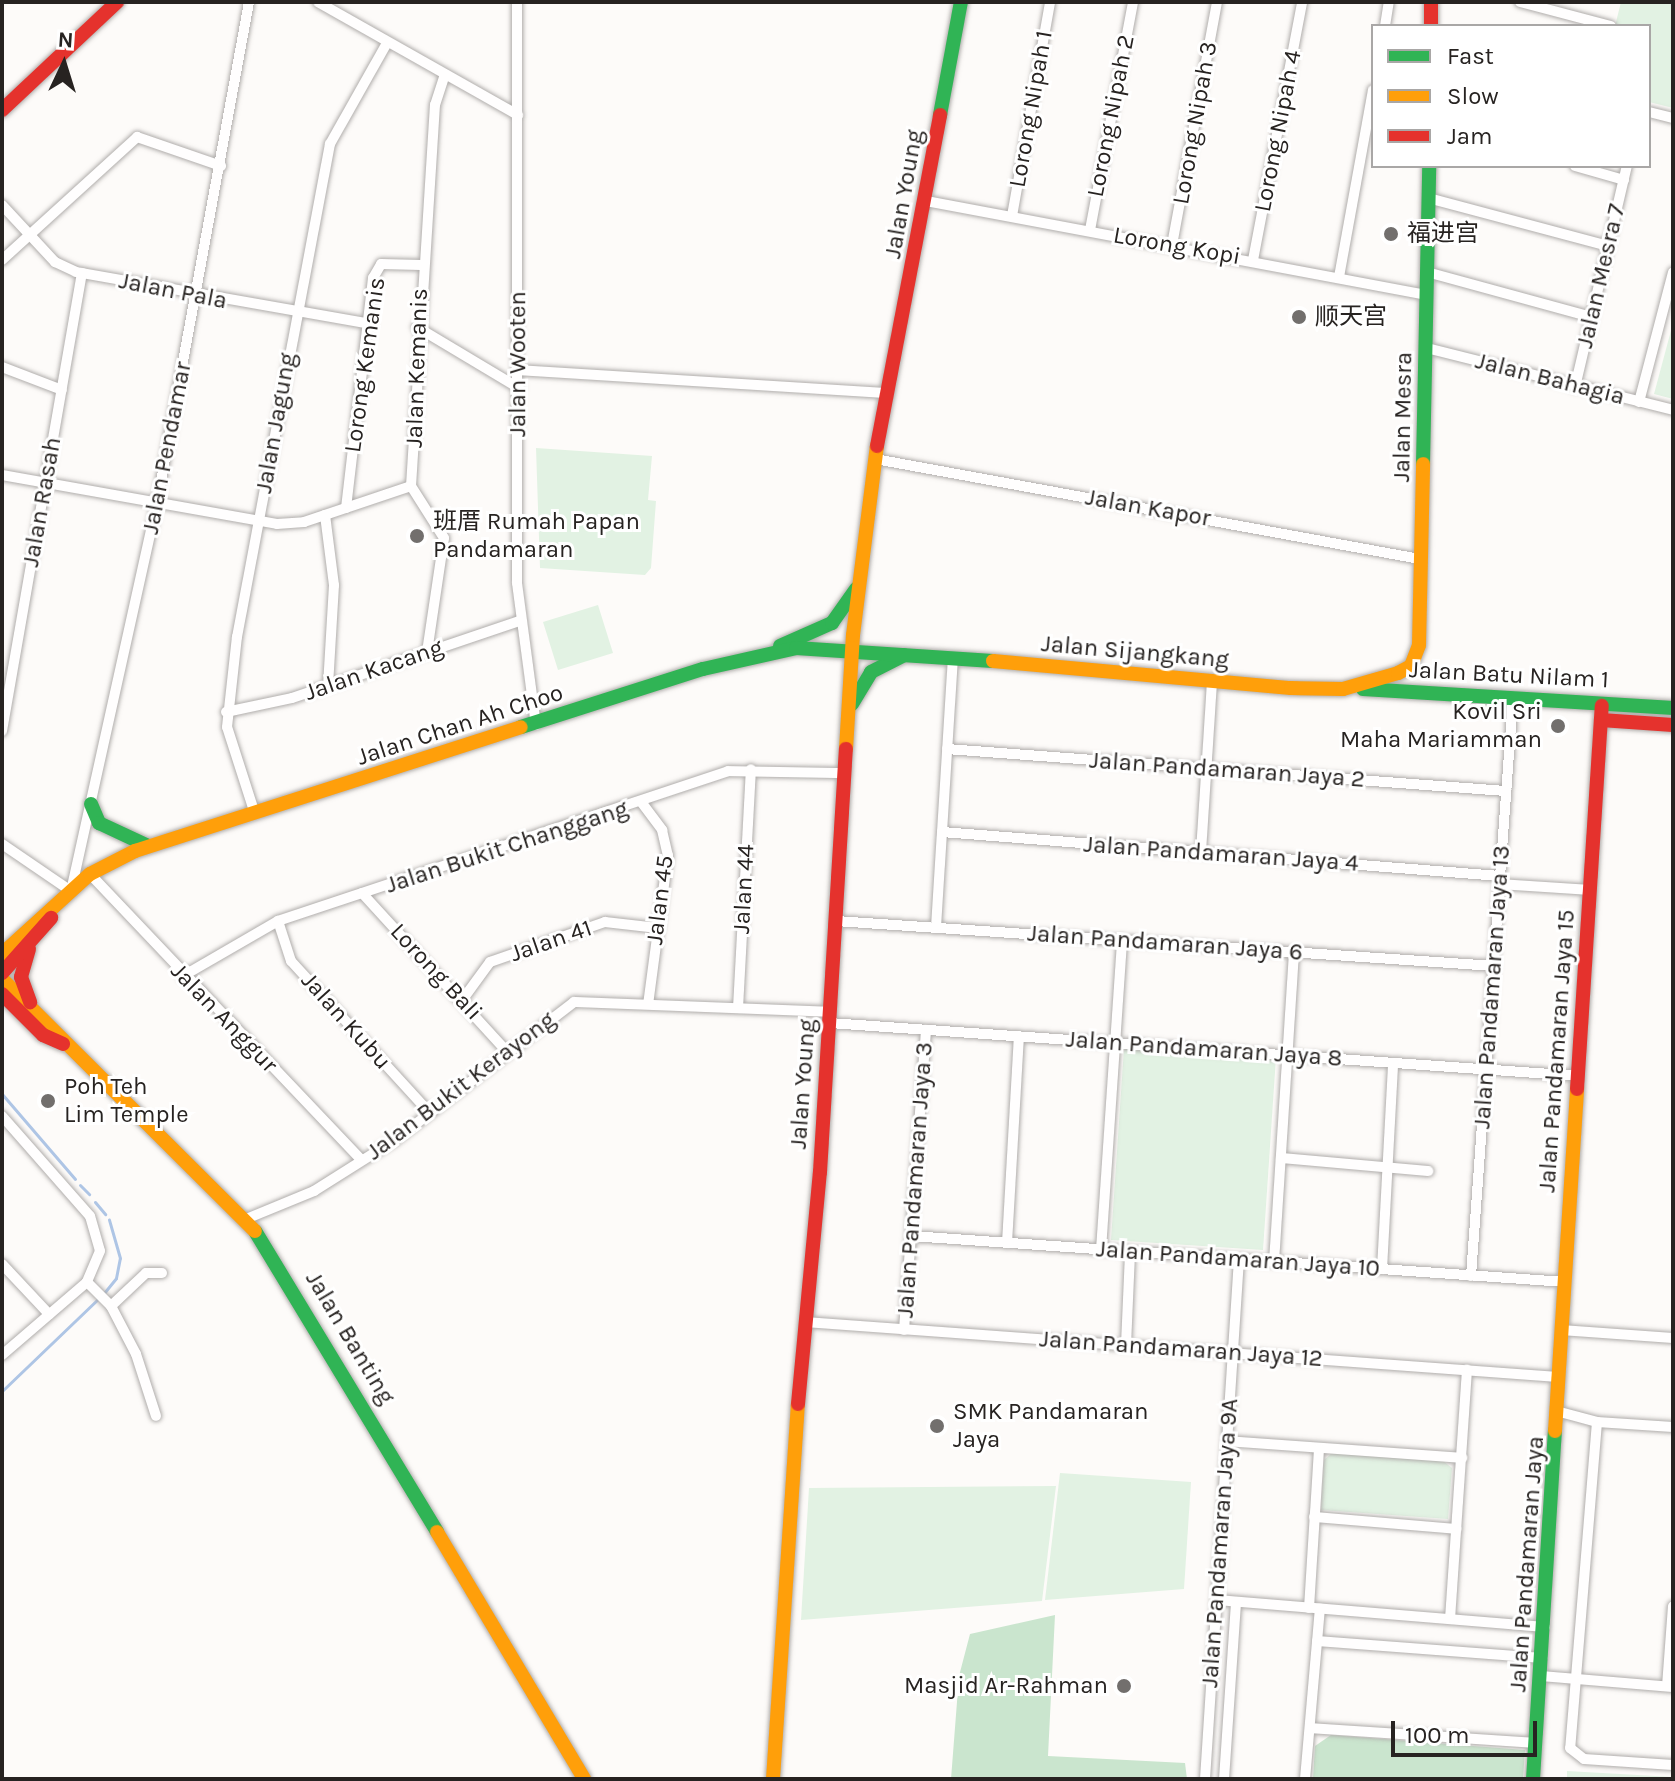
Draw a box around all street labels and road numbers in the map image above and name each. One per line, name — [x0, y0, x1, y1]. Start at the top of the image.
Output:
street label: Lorong Nipah 1 — [1003, 28, 1059, 190]
street label: Lorong Nipah 2 — [1081, 32, 1141, 200]
street label: Lorong Nipah 3 — [1166, 39, 1224, 207]
street label: Lorong Nipah 4 — [1248, 48, 1308, 214]
street label: Jalan Young — [879, 127, 929, 261]
street label: Jalan Mesra 7 — [1570, 201, 1632, 351]
street label: Lorong Kopi — [1111, 221, 1243, 271]
street label: Jalan Pala — [117, 266, 229, 316]
street label: Lorong Kemanis — [338, 276, 392, 454]
street label: Jalan Kemanis — [400, 288, 434, 448]
street label: Jalan Wooten — [504, 291, 532, 437]
street label: Jalan Bahagia — [1472, 347, 1628, 411]
street label: Jalan Jagung — [249, 351, 303, 495]
street label: Jalan Mesra — [1387, 352, 1419, 482]
street label: Jalan Pendamar — [136, 359, 198, 537]
street label: Jalan Rasah — [16, 435, 68, 569]
street label: Jalan Kapor — [1083, 483, 1213, 533]
street label: Jalan Sijangkang — [1040, 629, 1230, 675]
street label: Jalan Kacang — [301, 633, 447, 707]
street label: Jalan Batu Nilam 1 — [1408, 655, 1610, 695]
street label: Jalan Chan Ah Choo — [353, 678, 567, 772]
street label: Jalan Pandamaran Jaya 2 — [1088, 746, 1366, 794]
street label: Jalan Bukit Changgang — [382, 794, 632, 900]
street label: Jalan Pandamaran Jaya 4 — [1083, 830, 1359, 878]
street label: Jalan 44 — [727, 843, 761, 935]
street label: Jalan Pandamaran Jaya 13 — [1468, 844, 1516, 1130]
street label: Jalan 45 — [640, 854, 680, 946]
street label: Jalan Pandamaran Jaya 15 — [1533, 909, 1581, 1193]
street label: Jalan 41 — [506, 914, 596, 968]
street label: Lorong Bali — [384, 918, 488, 1026]
street label: Jalan Pandamaran Jaya 6 — [1026, 919, 1304, 967]
street label: Jalan Anggur — [164, 957, 284, 1079]
street label: Jalan Kubu — [295, 966, 397, 1076]
street label: Jalan Bukit Kerayong — [361, 1006, 561, 1166]
street label: Jalan Young — [784, 1018, 822, 1150]
street label: Jalan Pandamaran Jaya 8 — [1065, 1025, 1343, 1073]
street label: Jalan Pandamaran Jaya 3 — [891, 1041, 939, 1319]
street label: Jalan Pandamaran Jaya 10 — [1095, 1235, 1381, 1283]
street label: Jalan Banting — [299, 1266, 401, 1410]
street label: Jalan Pandamaran Jaya 12 — [1038, 1325, 1324, 1373]
street label: Jalan Pandamaran Jaya 9A — [1196, 1397, 1244, 1689]
street label: Jalan Pandamaran Jaya — [1504, 1435, 1550, 1693]

